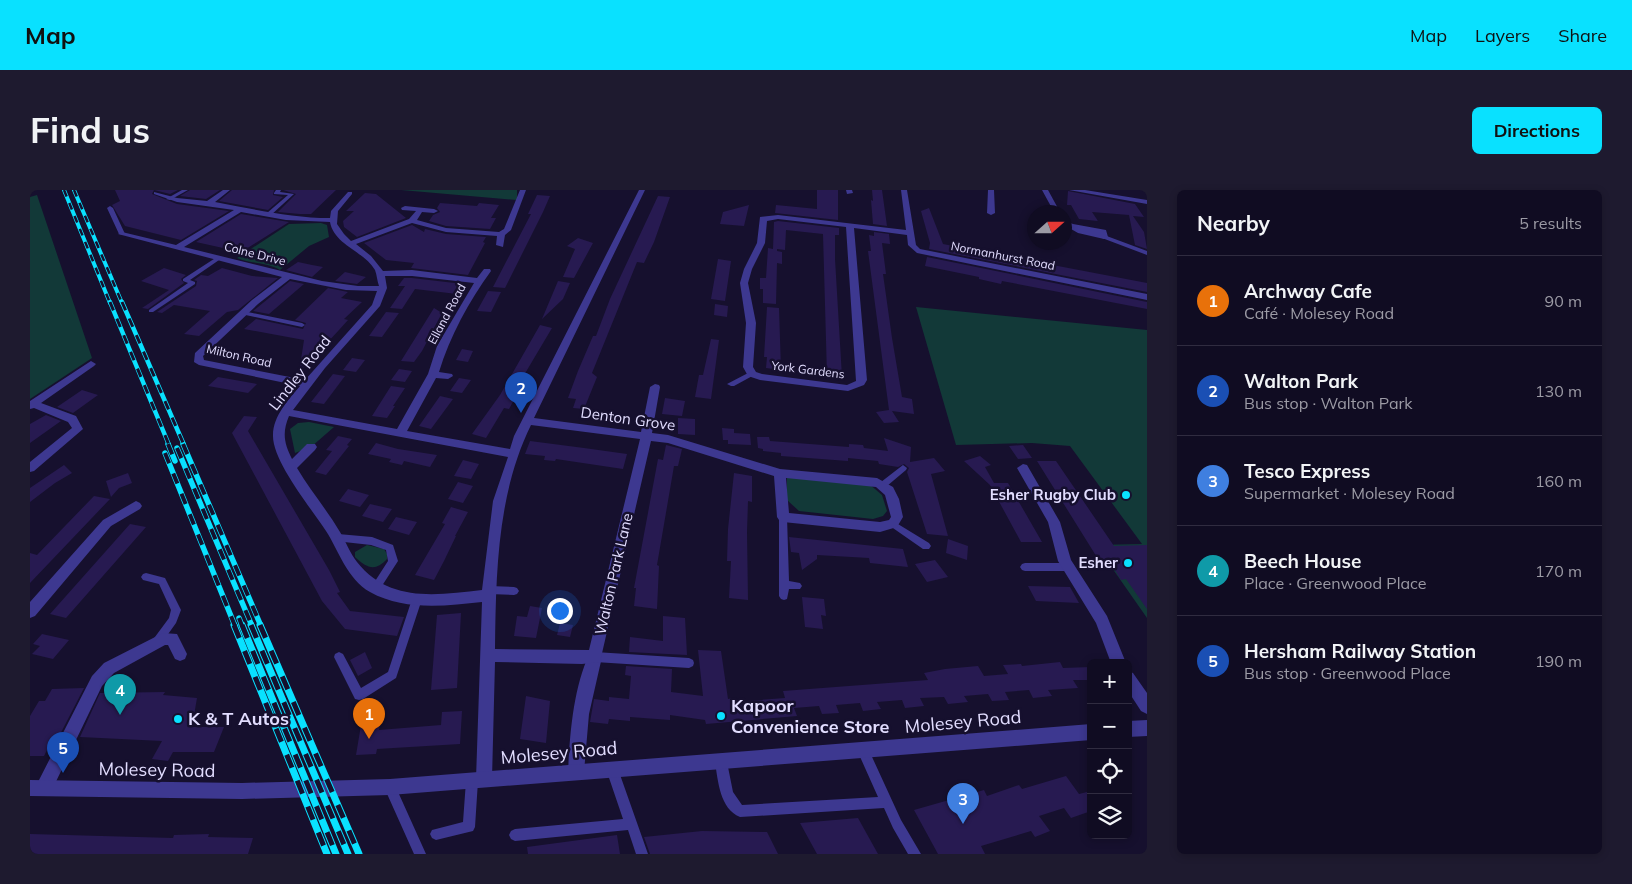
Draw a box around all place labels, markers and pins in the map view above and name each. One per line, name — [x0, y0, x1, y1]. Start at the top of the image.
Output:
pin: 2 — [505, 372, 537, 413]
place label: Esher Rugby Club — [990, 485, 1116, 504]
marker: Esher Rugby Club — [1120, 489, 1132, 501]
place label: Esher — [1078, 553, 1118, 572]
marker: Esher — [1122, 557, 1134, 569]
pin: 4 — [104, 674, 136, 715]
place label: Kapoor Convenience Store — [731, 694, 889, 738]
pin: 1 — [353, 698, 385, 739]
place label: K & T Autos — [188, 707, 289, 730]
marker: Kapoor Convenience Store — [715, 710, 727, 722]
marker: K & T Autos — [172, 713, 184, 725]
pin: 5 — [47, 732, 79, 773]
pin: 3 — [947, 783, 979, 824]

